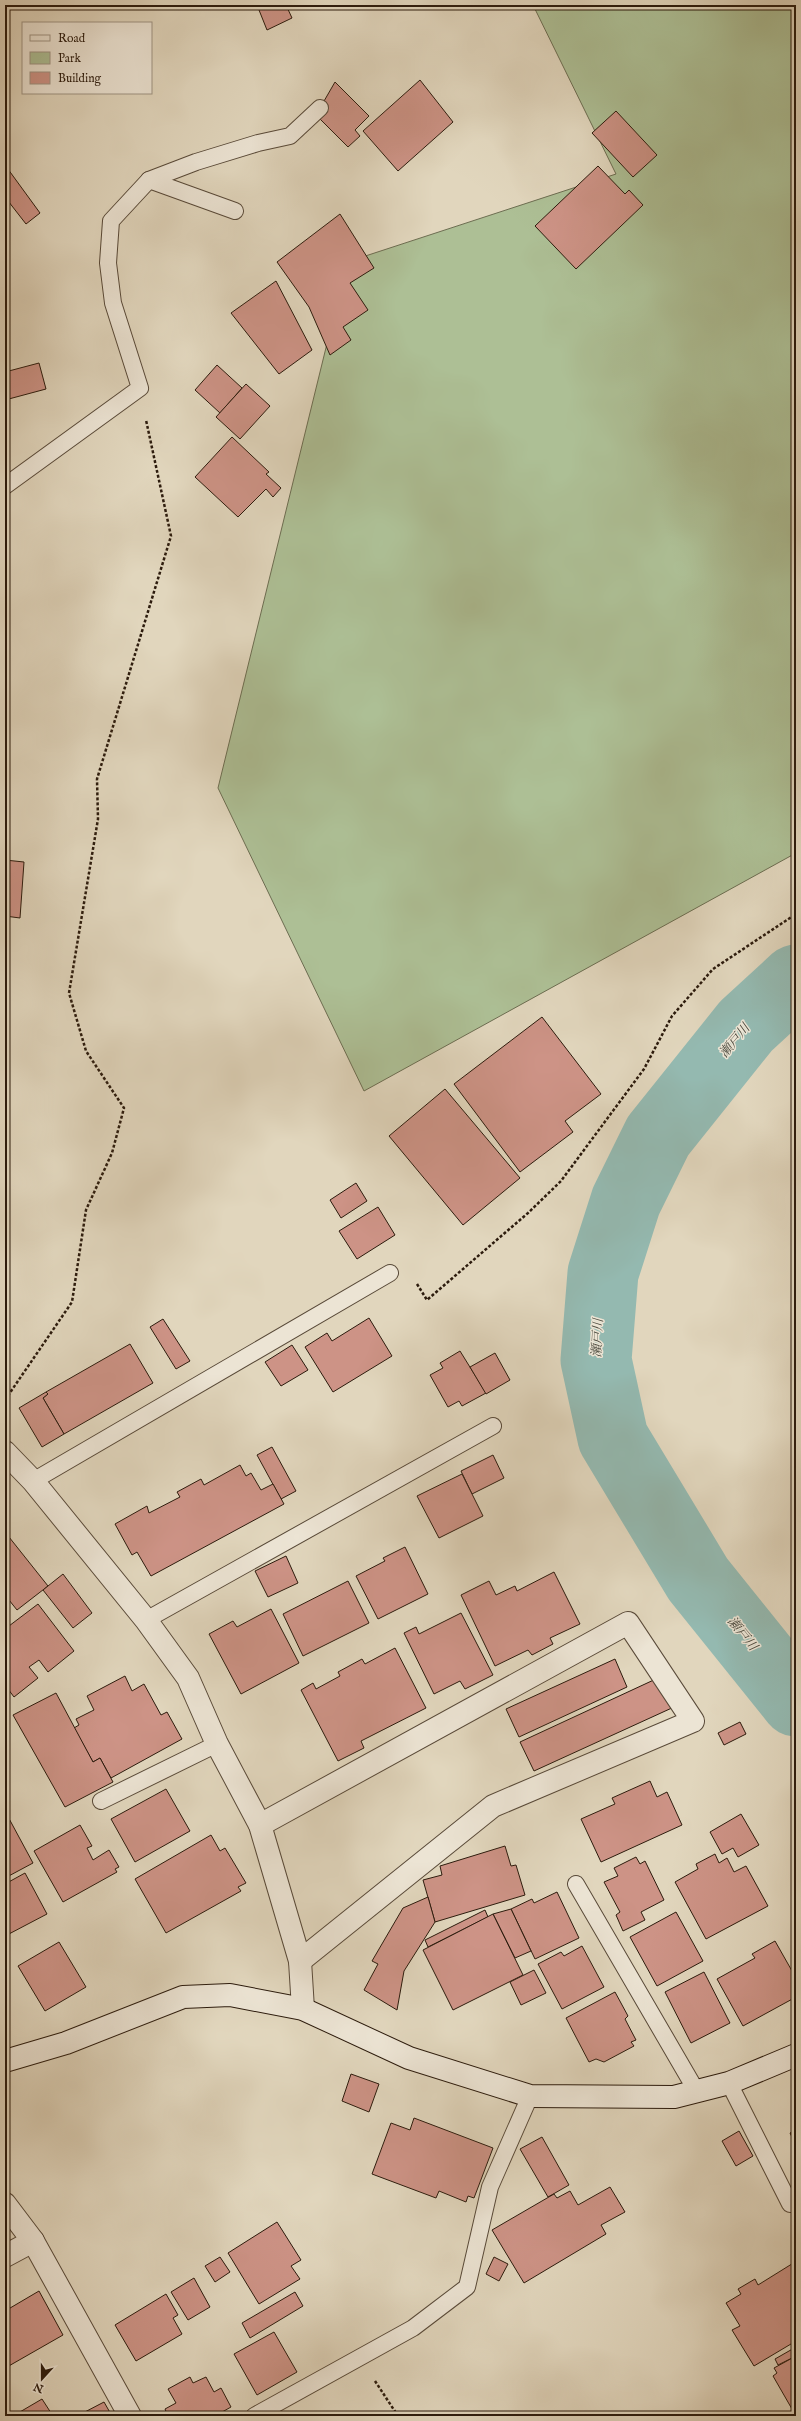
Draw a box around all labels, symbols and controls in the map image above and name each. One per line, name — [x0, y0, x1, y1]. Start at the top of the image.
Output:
legend — [22, 22, 152, 94]
text: Road — [58, 31, 86, 46]
text: Park — [58, 51, 81, 66]
text: Building — [58, 71, 102, 86]
water label: 瀬戸川 — [716, 1019, 755, 1061]
water label: 瀬戸川 — [588, 1316, 608, 1358]
water label: 瀬戸川 — [723, 1613, 762, 1656]
north arrow — [22, 2359, 62, 2399]
text: N — [31, 2379, 47, 2396]

